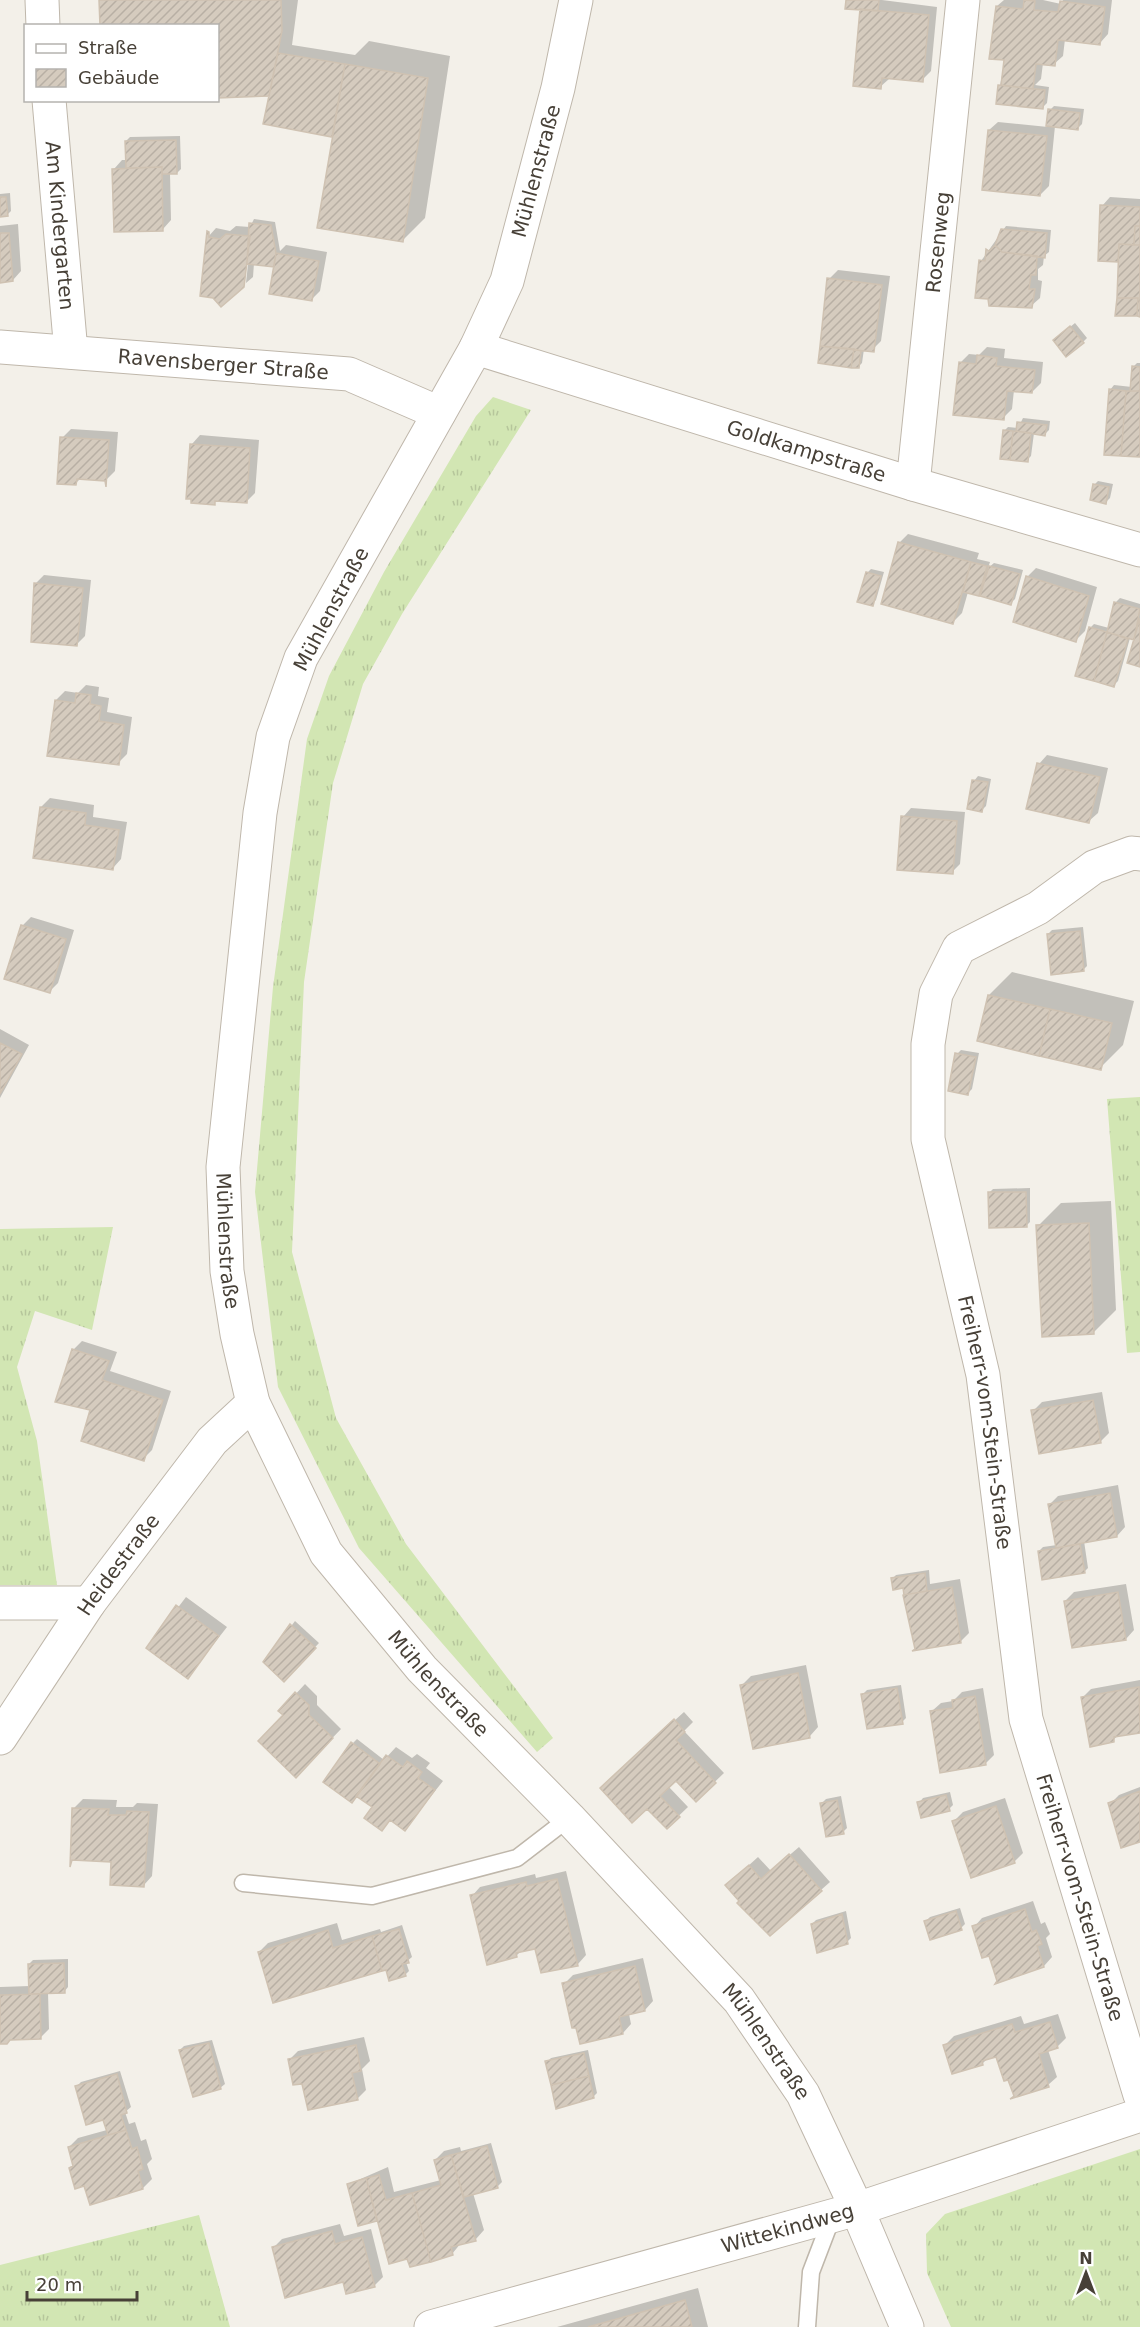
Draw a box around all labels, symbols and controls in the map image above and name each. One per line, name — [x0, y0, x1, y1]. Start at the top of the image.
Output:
legend — [24, 24, 219, 102]
text: Straße — [78, 37, 137, 58]
text: Gebäude — [78, 67, 159, 88]
street label: Mühlenstraße — [507, 102, 565, 240]
street label: Am Kindergarten — [41, 140, 79, 311]
street label: Rosenweg — [921, 190, 955, 294]
street label: Ravensberger Straße — [117, 344, 330, 384]
street label: Goldkampstraße — [724, 415, 889, 487]
street label: Mühlenstraße — [288, 543, 374, 675]
street label: Mühlenstraße — [211, 1172, 245, 1311]
street label: Freiherr-vom-Stein-Straße — [953, 1293, 1017, 1551]
street label: Heidestraße — [72, 1509, 165, 1620]
street label: Mühlenstraße — [383, 1625, 494, 1742]
street label: Freiherr-vom-Stein-Straße — [1031, 1771, 1129, 2024]
street label: Mühlenstraße — [717, 1978, 815, 2104]
street label: Wittekindweg — [718, 2198, 857, 2258]
north arrow — [1056, 2243, 1116, 2303]
text: N — [1079, 2249, 1093, 2268]
scale bar — [27, 2264, 136, 2302]
text: 20 m — [36, 2274, 82, 2295]

